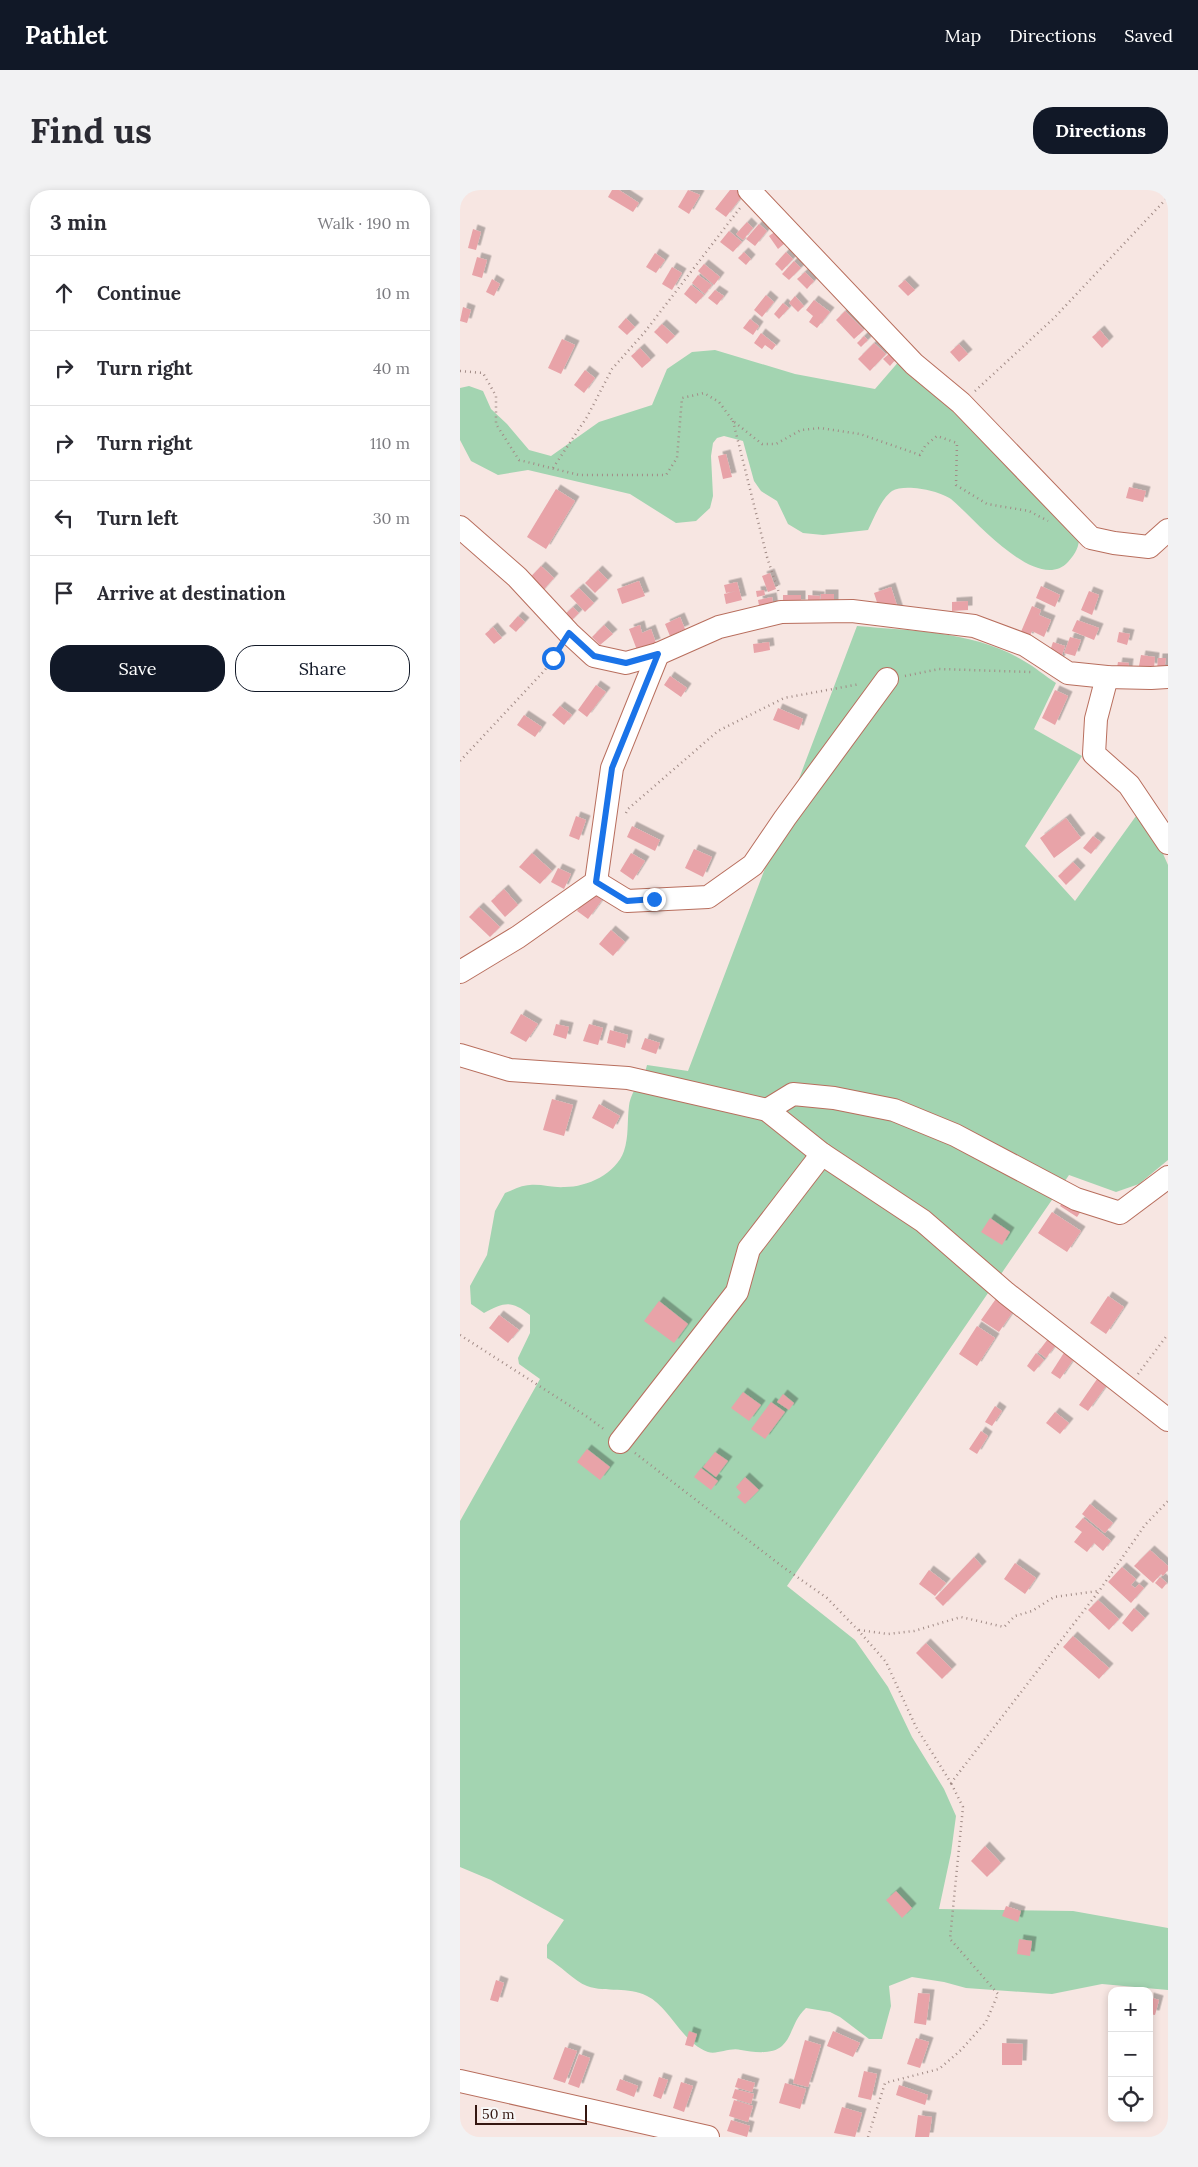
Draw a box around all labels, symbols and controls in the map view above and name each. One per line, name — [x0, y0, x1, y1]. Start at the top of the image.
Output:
text: Pathlet — [25, 20, 108, 51]
text: Map — [945, 24, 981, 47]
text: Directions — [1009, 24, 1096, 47]
text: Saved — [1124, 24, 1173, 47]
button: Directions — [1033, 107, 1168, 154]
text: Find us — [30, 108, 152, 153]
text: 3 min — [50, 209, 107, 236]
text: Walk · 190 m — [318, 213, 410, 233]
icon: ahead — [50, 279, 78, 307]
text: Continue — [97, 281, 181, 305]
text: 10 m — [376, 283, 410, 303]
icon: right — [50, 354, 78, 382]
text: Turn right — [97, 356, 193, 380]
text: 40 m — [373, 358, 410, 378]
icon: right — [50, 429, 78, 457]
text: Turn right — [97, 431, 193, 455]
text: 110 m — [370, 433, 410, 453]
icon: left — [50, 504, 78, 532]
text: Turn left — [97, 506, 178, 530]
text: 30 m — [373, 508, 410, 528]
icon: arrive — [50, 579, 78, 607]
text: Arrive at destination — [97, 581, 286, 605]
button: Save — [50, 645, 225, 692]
button: Share — [235, 645, 410, 692]
route start — [542, 647, 565, 670]
route end — [643, 888, 666, 911]
map controls — [1108, 1987, 1153, 2122]
button: + — [1108, 1987, 1153, 2032]
button: − — [1108, 2032, 1153, 2077]
button: locate — [1108, 2077, 1153, 2122]
scale bar — [475, 2102, 588, 2125]
text: 50 m — [482, 2105, 515, 2123]

